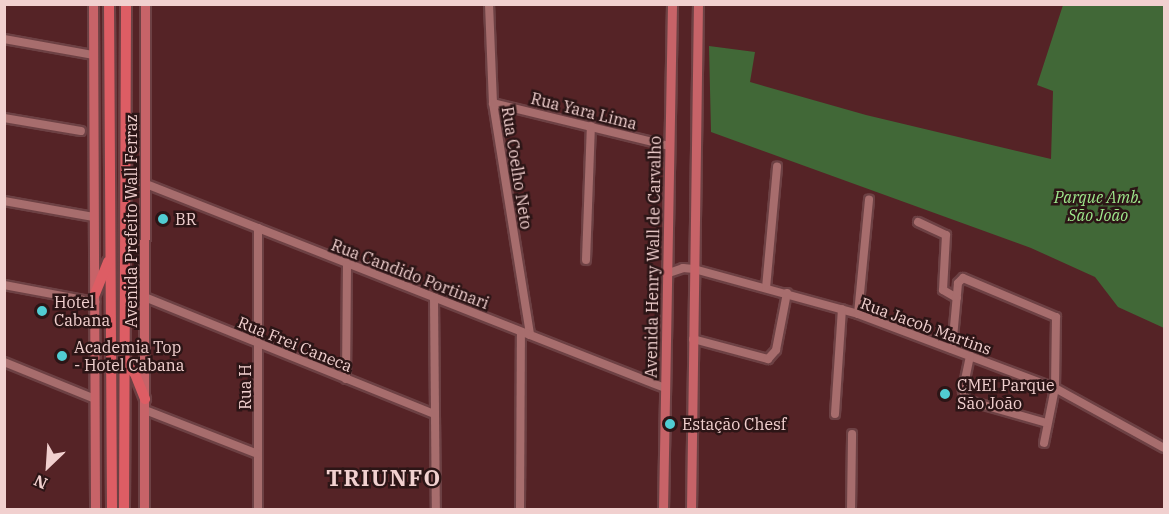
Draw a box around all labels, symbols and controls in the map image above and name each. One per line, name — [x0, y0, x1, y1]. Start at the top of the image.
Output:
street label: Rua Yara Lima — [529, 89, 639, 133]
street label: Rua Coelho Neto — [498, 105, 536, 231]
street label: Avenida Prefeito Wall Ferraz — [121, 114, 141, 328]
street label: Avenida Henry Wall de Carvalho — [641, 136, 665, 378]
park label: Parque Amb. São João — [1054, 187, 1142, 225]
place label: BR — [175, 209, 196, 229]
marker: BR — [156, 212, 170, 226]
street label: Rua Candido Portinari — [329, 235, 491, 313]
place label: Hotel Cabana — [54, 292, 110, 330]
street label: Rua Jacob Martins — [858, 293, 994, 359]
marker: Hotel Cabana — [35, 304, 49, 318]
street label: Rua Frei Caneca — [235, 312, 355, 376]
place label: Academia Top - Hotel Cabana — [74, 337, 185, 375]
marker: Academia Top - Hotel Cabana — [55, 349, 69, 363]
street label: Rua H — [235, 364, 255, 410]
place label: CMEI Parque São João — [957, 375, 1054, 413]
marker: CMEI Parque São João — [938, 387, 952, 401]
place label: Estação Chesf — [682, 414, 786, 434]
marker: Estação Chesf — [663, 417, 677, 431]
north arrow — [18, 436, 78, 496]
district label: TRIUNFO — [326, 465, 442, 491]
text: N — [30, 471, 50, 494]

